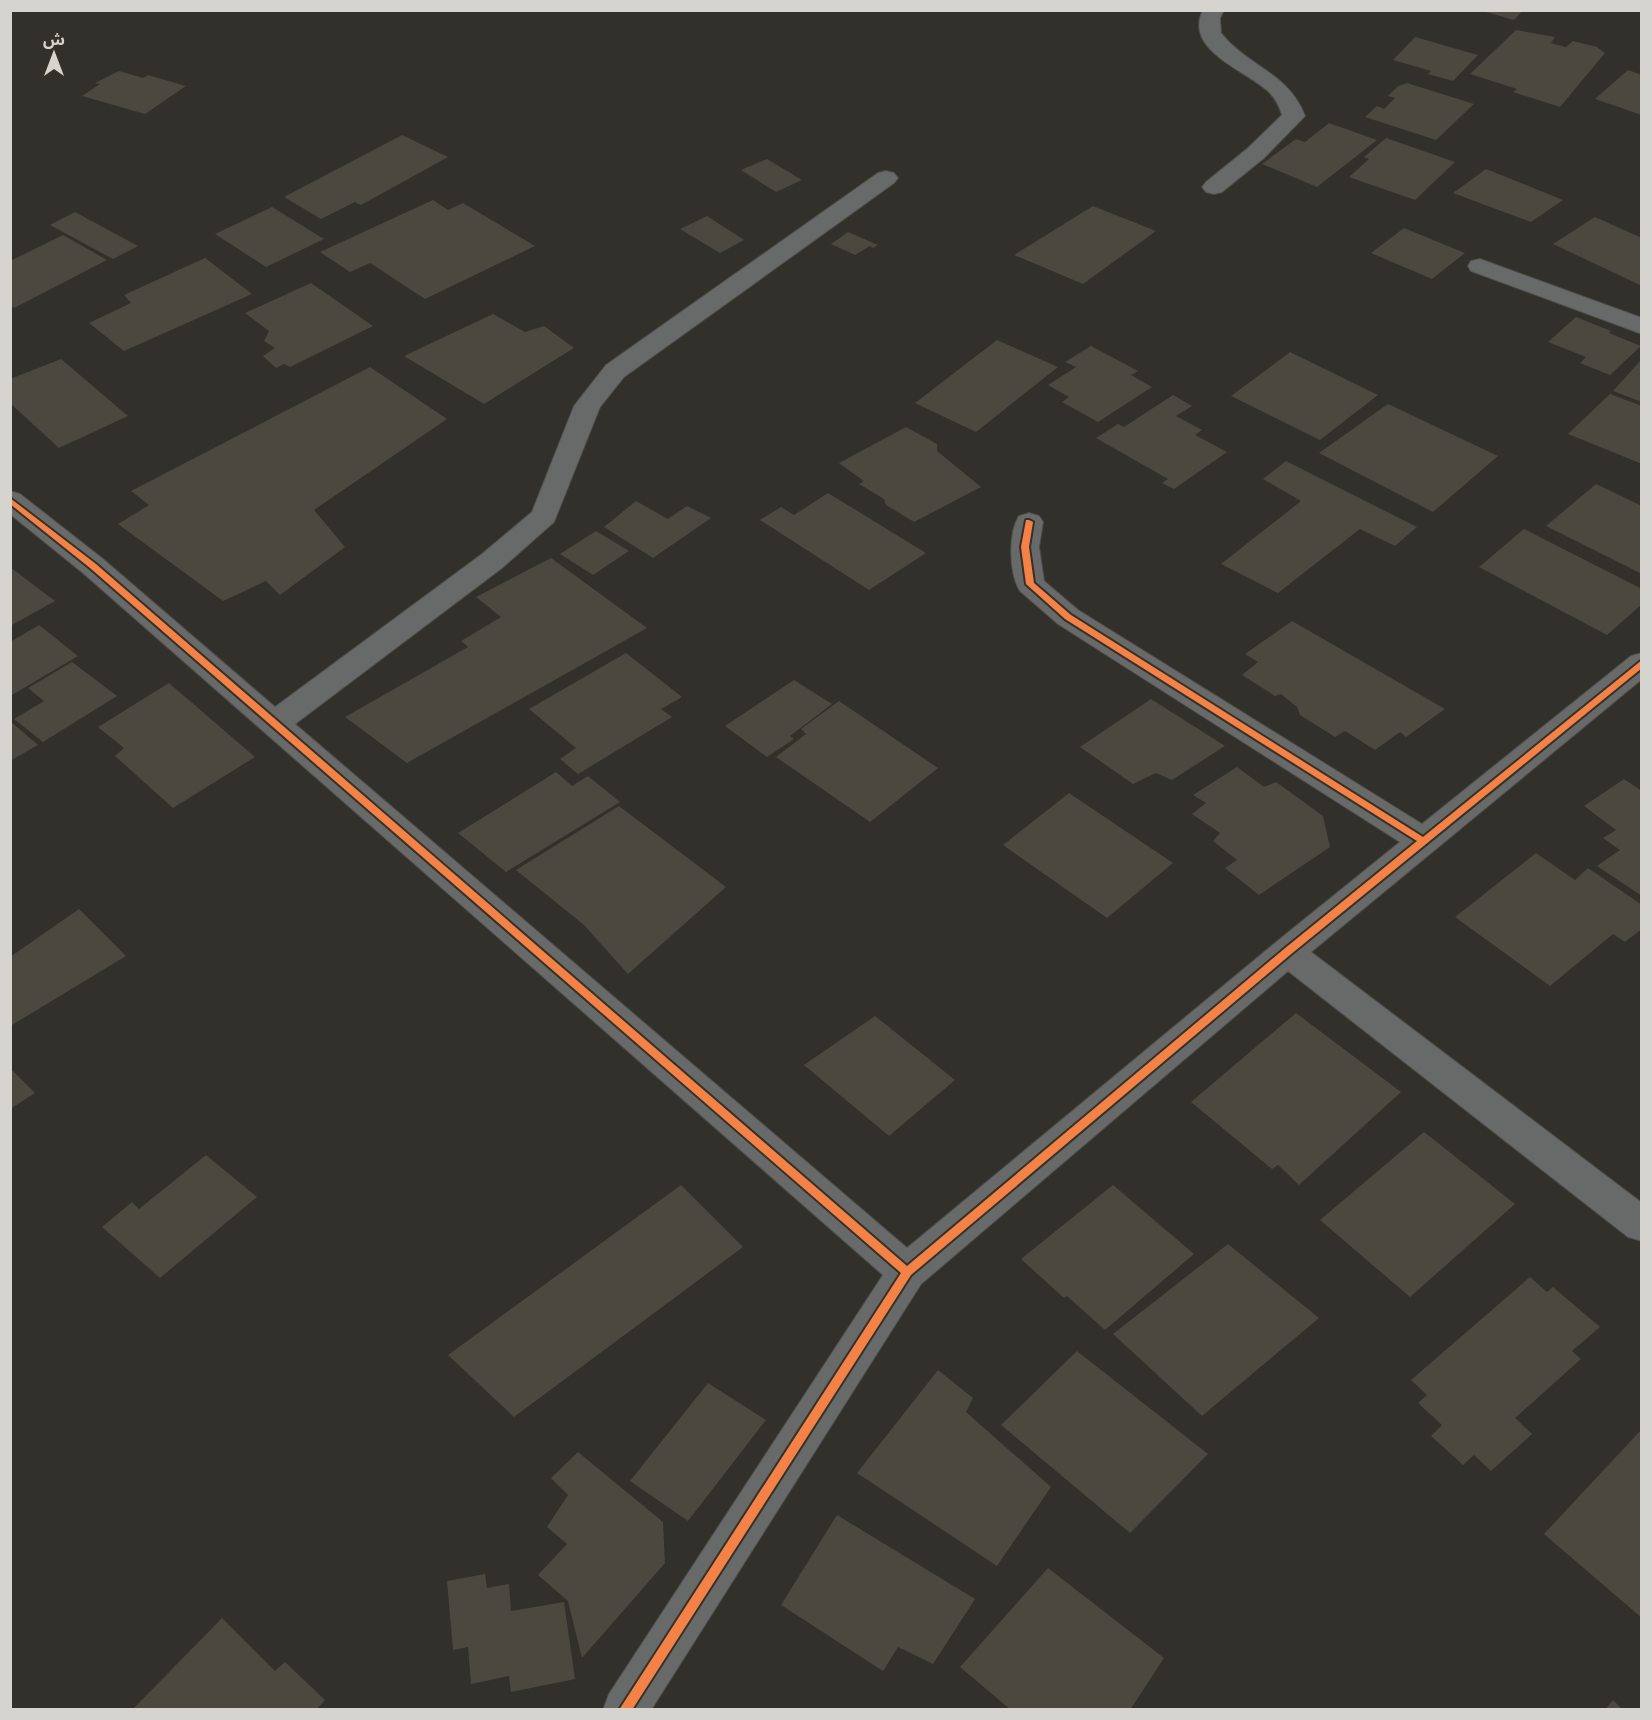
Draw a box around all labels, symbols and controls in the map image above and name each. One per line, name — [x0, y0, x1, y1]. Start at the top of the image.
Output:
north arrow — [24, 24, 84, 84]
text: ش — [43, 29, 65, 49]

